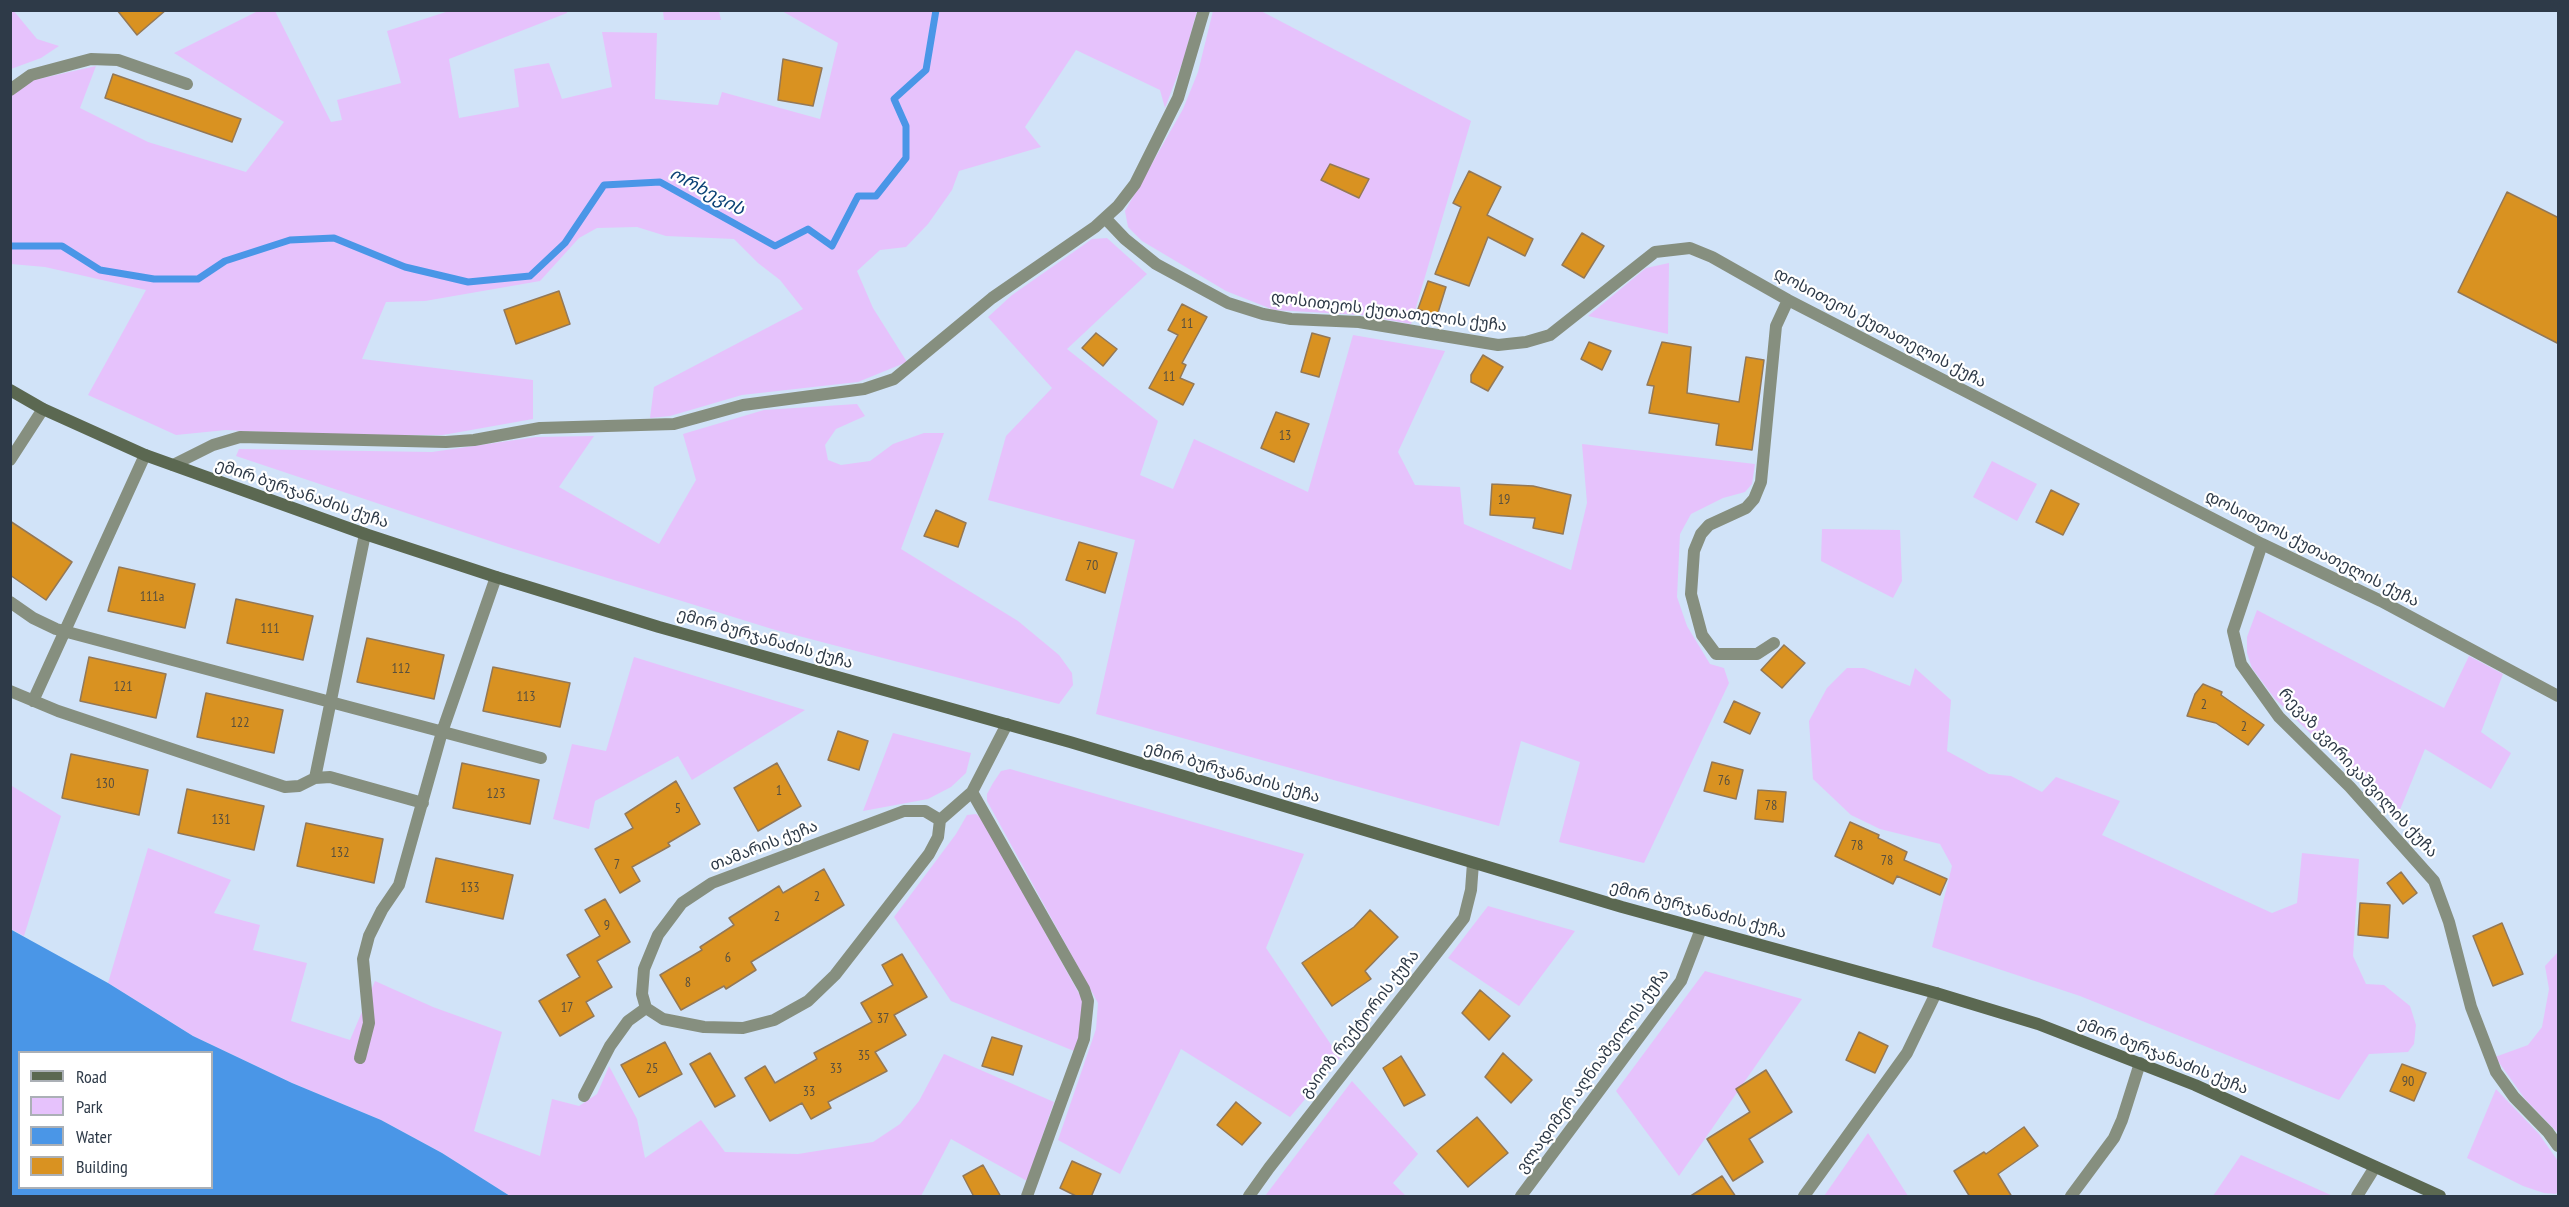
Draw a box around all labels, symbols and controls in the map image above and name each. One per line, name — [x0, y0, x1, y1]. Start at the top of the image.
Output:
water label: ორხევის — [666, 163, 748, 221]
street label: დოსითეოს ქუთათელის ქუჩა — [1771, 264, 1989, 392]
street label: დოსითეოს ქუთათელის ქუჩა — [1270, 288, 1508, 336]
house number: 11 — [1181, 316, 1193, 332]
house number: 11 — [1163, 369, 1175, 385]
house number: 13 — [1279, 428, 1291, 444]
street label: ემირ ბურჯანაძის ქუჩა — [213, 455, 391, 533]
street label: დოსითეოს ქუთათელის ქუჩა — [2202, 487, 2422, 611]
house number: 19 — [1498, 492, 1510, 508]
house number: 70 — [1086, 558, 1098, 574]
house number: 111a — [140, 589, 164, 605]
street label: ემირ ბურჯანაძის ქუჩა — [675, 605, 855, 673]
house number: 111 — [261, 621, 279, 637]
house number: 112 — [392, 661, 410, 677]
house number: 121 — [114, 679, 132, 695]
street label: რევაზ კვირიკაშვილის ქუჩა — [2274, 684, 2442, 862]
house number: 113 — [517, 689, 535, 705]
house number: 2 — [2201, 697, 2207, 713]
house number: 122 — [231, 715, 249, 731]
house number: 2 — [2241, 719, 2247, 735]
street label: ემირ ბურჯანაძის ქუჩა — [1142, 739, 1322, 807]
house number: 76 — [1718, 773, 1730, 789]
house number: 130 — [96, 776, 114, 792]
house number: 1 — [776, 783, 782, 799]
house number: 123 — [487, 786, 505, 802]
house number: 78 — [1765, 798, 1777, 814]
house number: 5 — [675, 801, 681, 817]
house number: 131 — [212, 812, 230, 828]
street label: თამარის ქუჩა — [707, 817, 821, 875]
house number: 78 — [1851, 838, 1863, 854]
house number: 132 — [331, 845, 349, 861]
house number: 78 — [1881, 853, 1893, 869]
house number: 7 — [614, 857, 620, 873]
street label: ემირ ბურჯანაძის ქუჩა — [1608, 877, 1788, 943]
house number: 133 — [461, 880, 479, 896]
house number: 2 — [814, 889, 820, 905]
house number: 2 — [774, 909, 780, 925]
house number: 9 — [604, 918, 610, 934]
street label: გაიოზ რექტორის ქუჩა — [1296, 946, 1424, 1102]
house number: 6 — [725, 950, 731, 966]
street label: ვლადიმერ აღნიაშვილის ქუჩა — [1512, 965, 1674, 1177]
house number: 8 — [685, 975, 691, 991]
house number: 17 — [561, 1000, 573, 1016]
house number: 37 — [877, 1011, 889, 1027]
street label: ემირ ბურჯანაძის ქუჩა — [2075, 1013, 2251, 1099]
house number: 35 — [858, 1048, 870, 1064]
legend — [18, 1051, 213, 1189]
house number: 25 — [646, 1061, 658, 1077]
house number: 33 — [830, 1061, 842, 1077]
text: Road — [76, 1065, 107, 1088]
house number: 90 — [2402, 1074, 2414, 1090]
house number: 33 — [803, 1084, 815, 1100]
text: Park — [76, 1095, 103, 1118]
text: Water — [76, 1125, 112, 1148]
text: Building — [76, 1155, 128, 1178]

